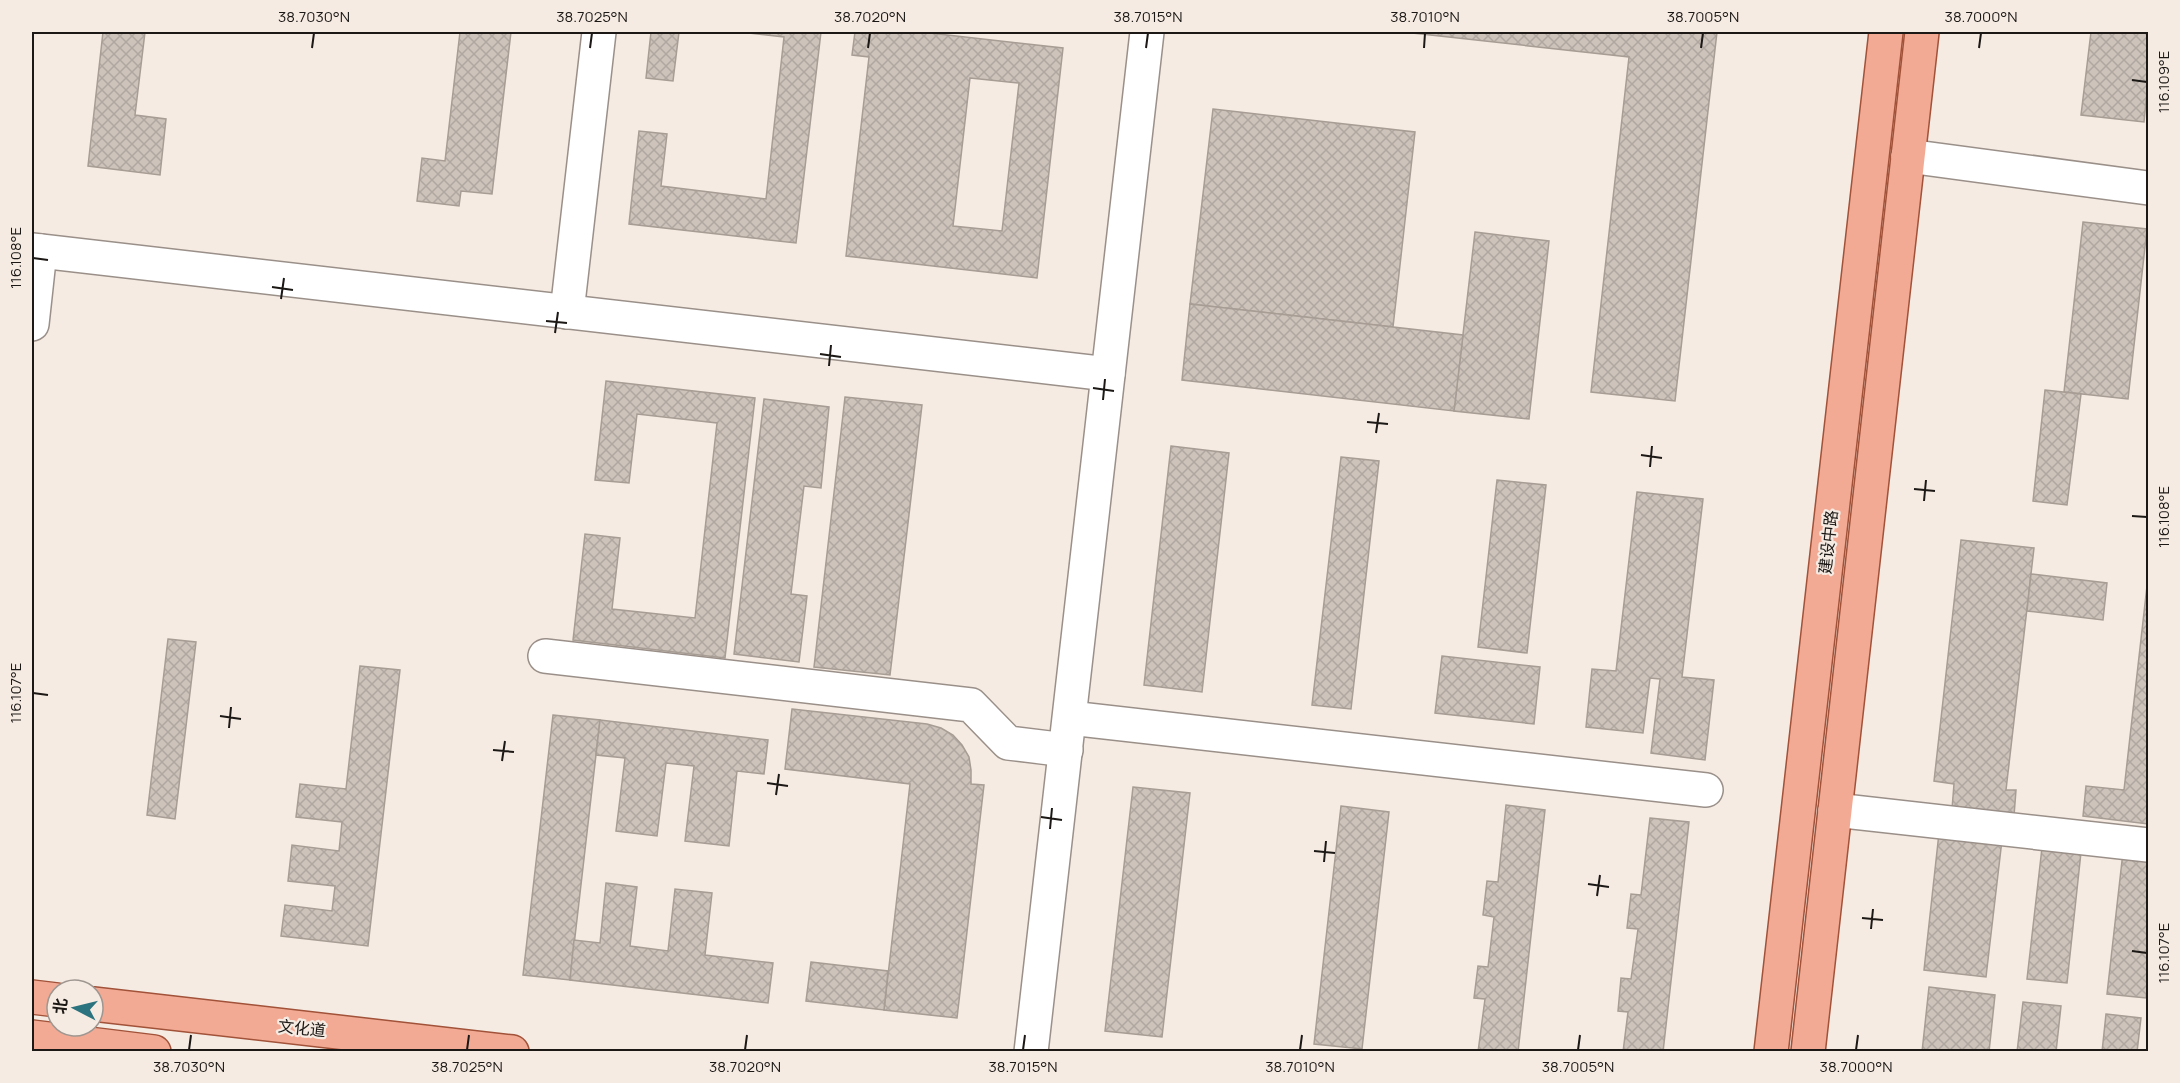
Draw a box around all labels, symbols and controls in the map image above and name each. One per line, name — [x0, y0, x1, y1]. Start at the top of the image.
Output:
text: 38.7030°N — [278, 6, 350, 27]
text: 38.7025°N — [556, 6, 628, 27]
text: 38.7020°N — [834, 6, 906, 27]
text: 38.7015°N — [1113, 6, 1183, 27]
text: 38.7010°N — [1390, 6, 1460, 27]
text: 38.7005°N — [1667, 6, 1739, 27]
text: 38.7000°N — [1945, 6, 2017, 27]
text: 116.109°E — [2153, 51, 2174, 113]
text: 116.108°E — [5, 227, 26, 289]
text: 116.108°E — [2153, 486, 2174, 548]
street label: 建设中路 — [1814, 509, 1842, 575]
text: 116.107°E — [5, 663, 26, 723]
text: 116.107°E — [2153, 923, 2174, 983]
north arrow — [45, 978, 105, 1038]
text: 北 — [48, 997, 72, 1015]
street label: 文化道 — [277, 1015, 327, 1041]
text: 38.7030°N — [153, 1056, 225, 1077]
text: 38.7025°N — [431, 1056, 503, 1077]
text: 38.7020°N — [709, 1056, 781, 1077]
text: 38.7015°N — [988, 1056, 1058, 1077]
text: 38.7010°N — [1265, 1056, 1335, 1077]
text: 38.7005°N — [1542, 1056, 1614, 1077]
text: 38.7000°N — [1820, 1056, 1892, 1077]

